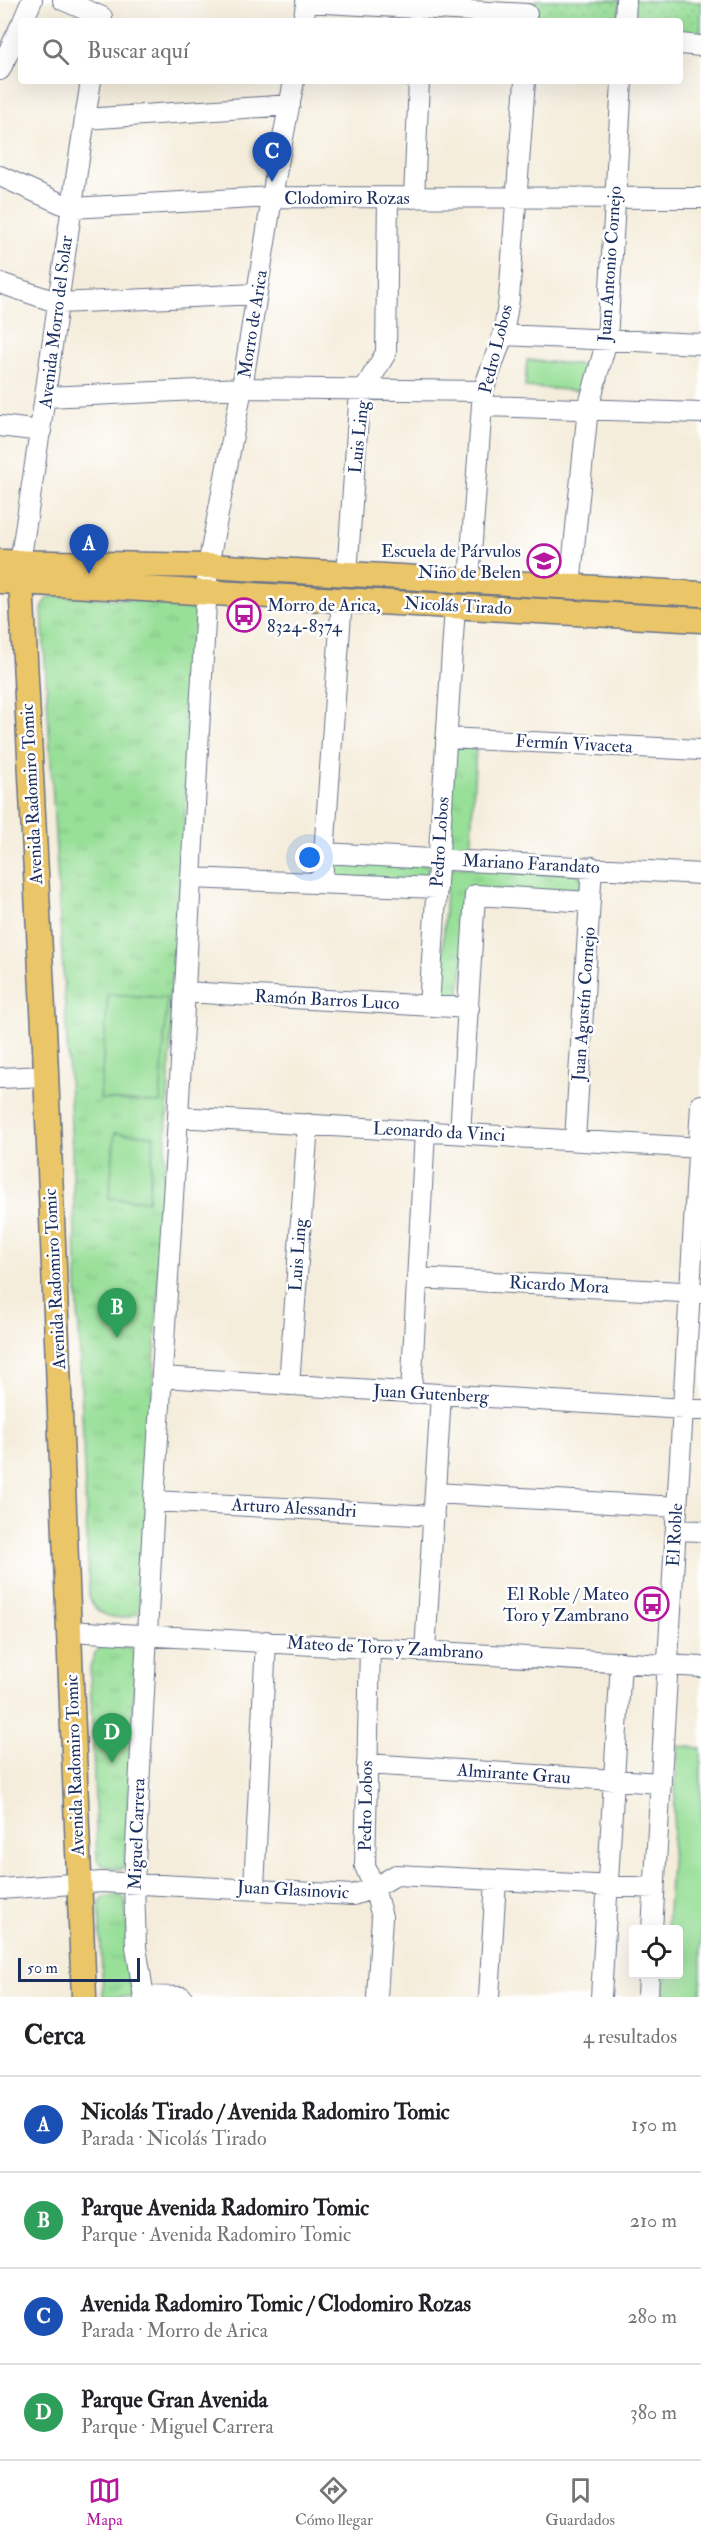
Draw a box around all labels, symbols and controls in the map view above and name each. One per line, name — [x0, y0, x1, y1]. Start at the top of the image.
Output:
search box — [18, 18, 683, 84]
icon: search — [39, 35, 72, 68]
text: Buscar aquí — [87, 37, 189, 65]
pin: C — [252, 132, 292, 182]
street label: Juan Antonio Cornejo — [593, 185, 627, 344]
street label: Clodomiro Rozas — [284, 187, 410, 210]
street label: Avenida Morro del Solar — [34, 234, 78, 411]
street label: Morro de Arica — [233, 268, 273, 380]
street label: Pedro Lobos — [474, 302, 518, 396]
street label: Luis Ling — [344, 398, 374, 475]
pin: A — [70, 524, 109, 574]
place label: Escuela de Párvulos Niño de Belen — [381, 540, 521, 584]
school or university icon: Escuela de Párvulos Niño de Belen — [526, 543, 562, 579]
street label: Nicolás Tirado — [403, 592, 513, 620]
place label: Morro de Arica, 8324-8374 — [267, 594, 381, 638]
bus stop icon: Morro de Arica, 8324-8374 — [226, 597, 262, 633]
street label: Avenida Radomiro Tomic — [16, 703, 48, 886]
street label: Fermín Vivaceta — [515, 729, 634, 759]
street label: Pedro Lobos — [425, 796, 455, 888]
your location — [295, 843, 324, 872]
street label: Mariano Farandato — [462, 849, 601, 879]
street label: Juan Agustín Cornejo — [567, 926, 601, 1083]
street label: Ramón Barros Luco — [254, 985, 400, 1015]
street label: Leonardo da Vinci — [372, 1117, 506, 1147]
street label: Avenida Radomiro Tomic — [39, 1188, 71, 1371]
street label: Luis Ling — [284, 1217, 312, 1292]
street label: Ricardo Mora — [508, 1271, 610, 1299]
pin: B — [98, 1288, 136, 1338]
street label: Juan Gutenberg — [372, 1379, 490, 1409]
street label: Arturo Alessandri — [230, 1493, 357, 1523]
street label: El Roble — [662, 1502, 688, 1567]
place label: El Roble / Mateo Toro y Zambrano — [503, 1583, 629, 1627]
bus stop icon: El Roble / Mateo Toro y Zambrano — [634, 1586, 670, 1622]
street label: Mateo de Toro y Zambrano — [286, 1631, 484, 1665]
street label: Avenida Radomiro Tomic — [60, 1674, 90, 1857]
pin: D — [92, 1714, 132, 1763]
street label: Almirante Grau — [455, 1758, 572, 1789]
street label: Pedro Lobos — [354, 1760, 378, 1852]
street label: Miguel Carrera — [124, 1777, 150, 1890]
street label: Juan Glasinovic — [235, 1876, 350, 1904]
map controls — [629, 1925, 683, 1979]
button: locate — [629, 1925, 683, 1979]
scale bar — [18, 1955, 140, 1982]
text: 50 m — [27, 1958, 58, 1978]
text: Cerca — [24, 2020, 85, 2052]
text: 4 resultados — [583, 2024, 677, 2049]
text: Nicolás Tirado / Avenida Radomiro Tomic — [81, 2098, 450, 2126]
text: A — [37, 2112, 50, 2137]
text: 150 m — [631, 2112, 677, 2137]
text: Parada · Nicolás Tirado — [81, 2126, 267, 2151]
text: Parque Avenida Radomiro Tomic — [81, 2194, 369, 2222]
text: B — [37, 2208, 50, 2233]
text: 210 m — [630, 2208, 677, 2233]
text: Parque · Avenida Radomiro Tomic — [81, 2222, 351, 2247]
text: Avenida Radomiro Tomic / Clodomiro Rozas — [81, 2290, 471, 2318]
text: C — [36, 2304, 51, 2329]
text: 280 m — [627, 2304, 677, 2329]
text: Parada · Morro de Arica — [81, 2318, 268, 2343]
text: Parque Gran Avenida — [81, 2386, 268, 2414]
text: D — [35, 2400, 52, 2425]
text: 380 m — [630, 2400, 677, 2425]
text: Parque · Miguel Carrera — [81, 2414, 274, 2439]
tab: Mapa — [86, 2474, 123, 2530]
tab: Cómo llegar — [295, 2474, 373, 2530]
tab: Guardados — [545, 2474, 615, 2530]

